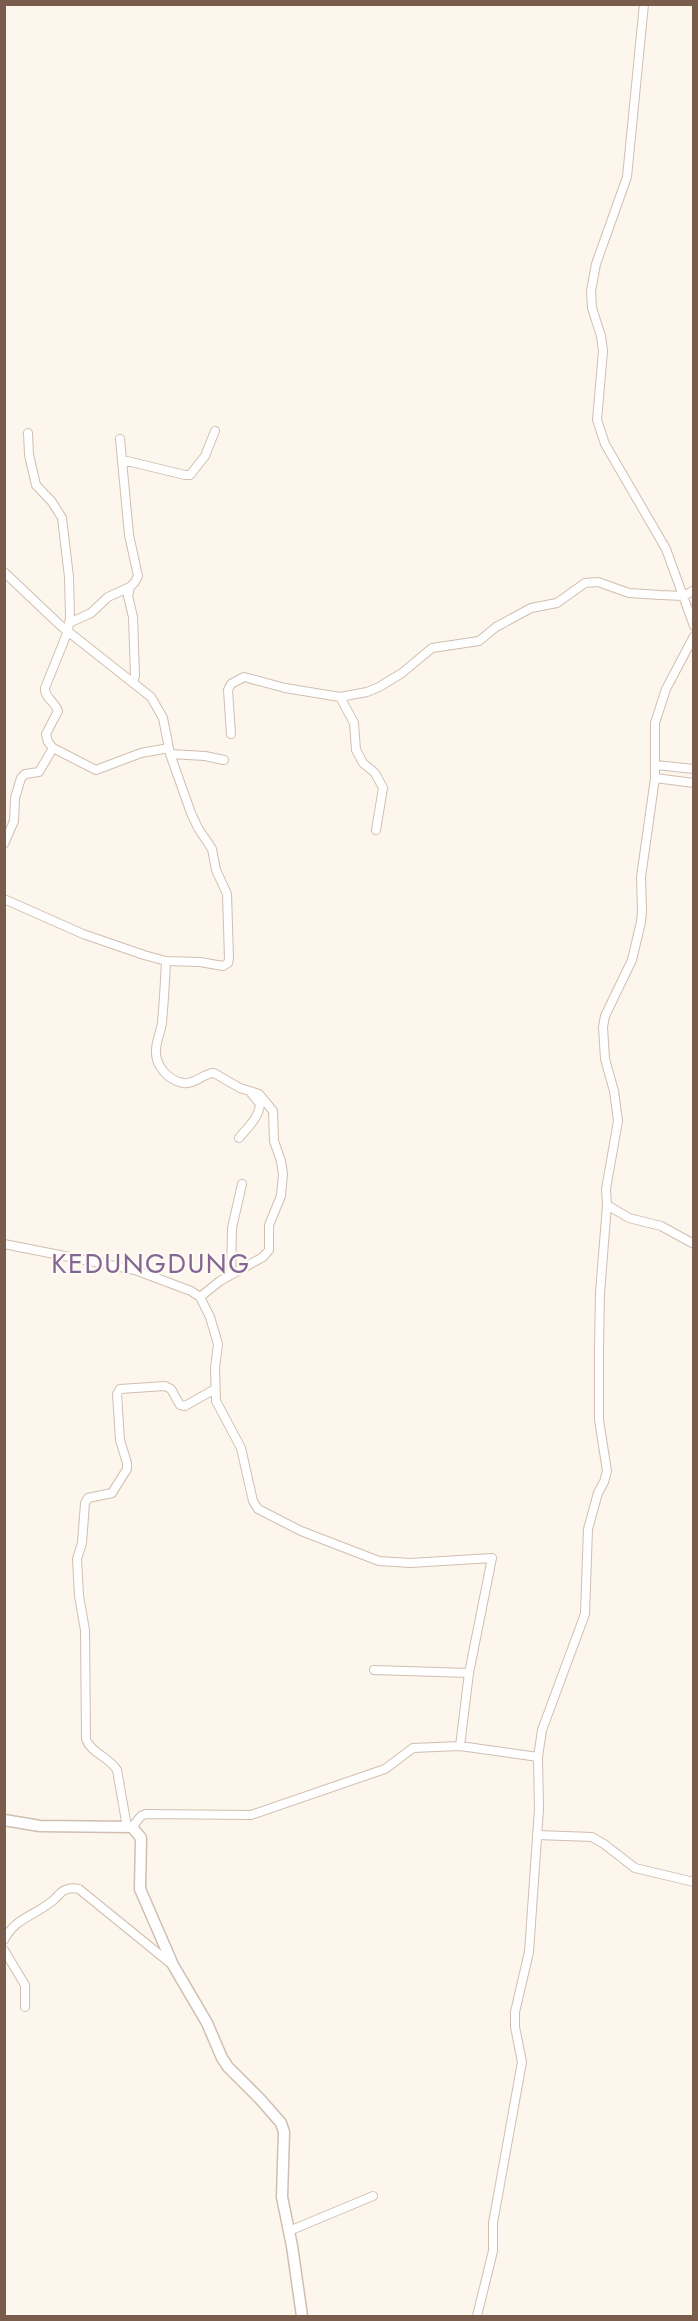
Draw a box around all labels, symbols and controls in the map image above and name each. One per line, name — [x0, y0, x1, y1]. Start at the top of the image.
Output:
district label: KEDUNGDUNG — [51, 1244, 251, 1283]

